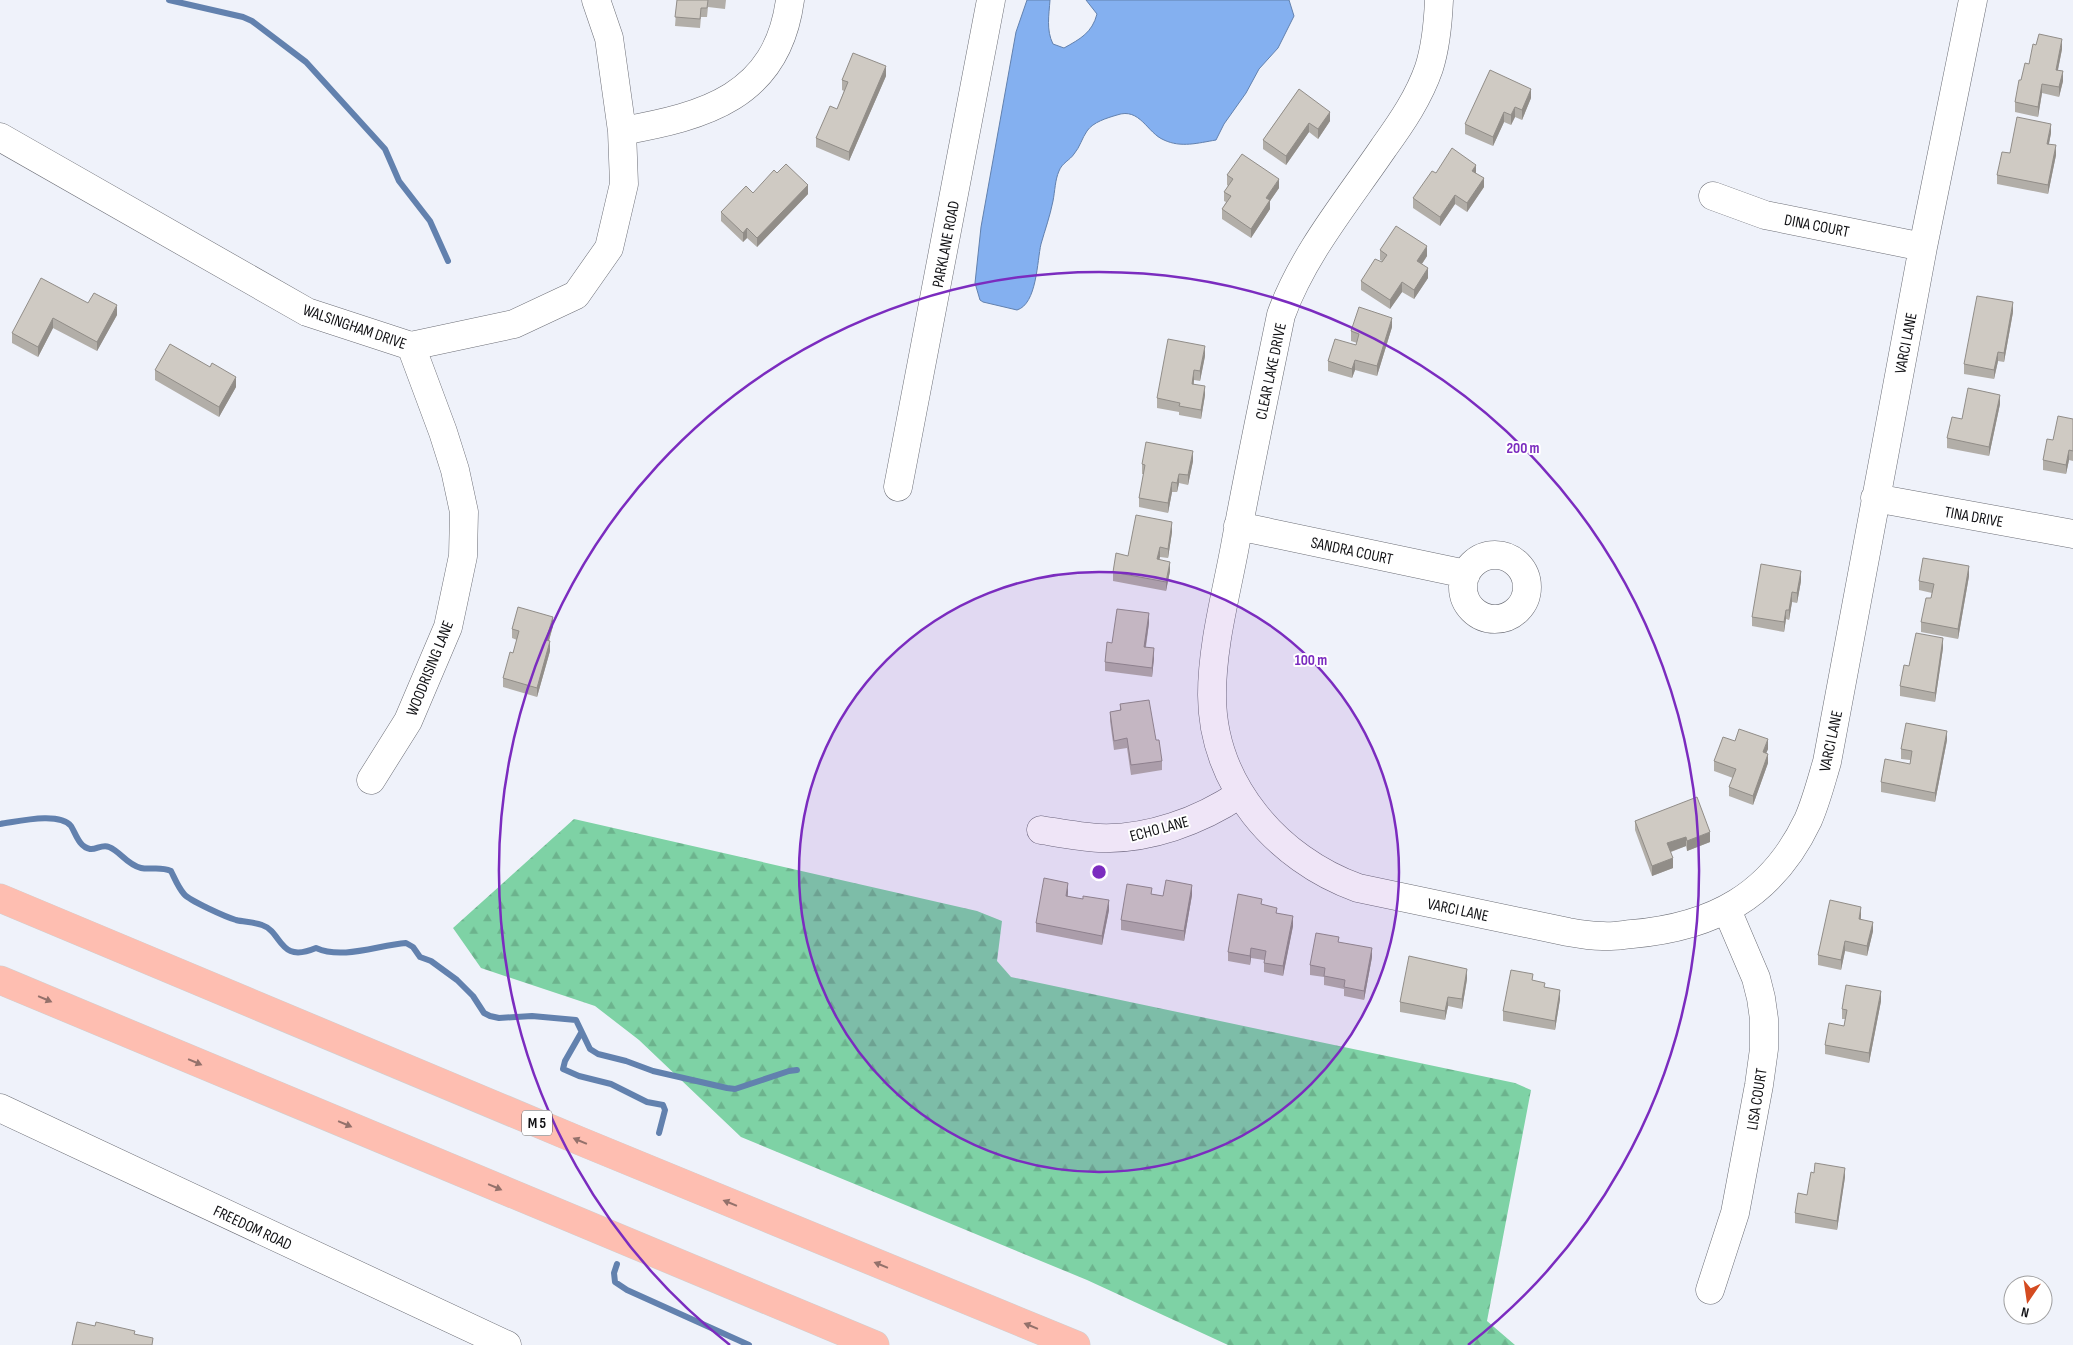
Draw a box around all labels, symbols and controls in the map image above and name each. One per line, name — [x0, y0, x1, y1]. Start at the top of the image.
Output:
street label: PARKLANE ROAD — [929, 199, 964, 289]
street label: DINA COURT — [1783, 211, 1851, 242]
street label: WALSINGHAM DRIVE — [300, 301, 409, 354]
street label: VARCI LANE — [1891, 311, 1922, 376]
street label: CLEAR LAKE DRIVE — [1252, 321, 1291, 421]
text: 200 m — [1506, 439, 1540, 458]
street label: TINA DRIVE — [1943, 503, 2005, 532]
street label: SANDRA COURT — [1309, 533, 1395, 570]
street label: WOODRISING LANE — [403, 618, 458, 719]
text: 100 m — [1295, 651, 1327, 670]
street label: VARCI LANE — [1816, 709, 1847, 774]
street label: ECHO LANE — [1128, 812, 1191, 846]
centre of rings — [1090, 863, 1108, 881]
street label: VARCI LANE — [1425, 895, 1490, 926]
one-way arrow — [38, 995, 52, 1003]
one-way arrow — [188, 1058, 202, 1066]
street label: LISA COURT — [1743, 1066, 1772, 1132]
road number: M 5 — [522, 1110, 552, 1136]
one-way arrow — [338, 1120, 353, 1128]
one-way arrow — [573, 1136, 587, 1144]
one-way arrow — [488, 1183, 502, 1191]
one-way arrow — [723, 1198, 737, 1206]
street label: FREEDOM ROAD — [210, 1202, 295, 1255]
one-way arrow — [874, 1260, 888, 1268]
north arrow — [2003, 1275, 2053, 1325]
text: N — [2020, 1303, 2031, 1321]
one-way arrow — [1024, 1322, 1038, 1330]

